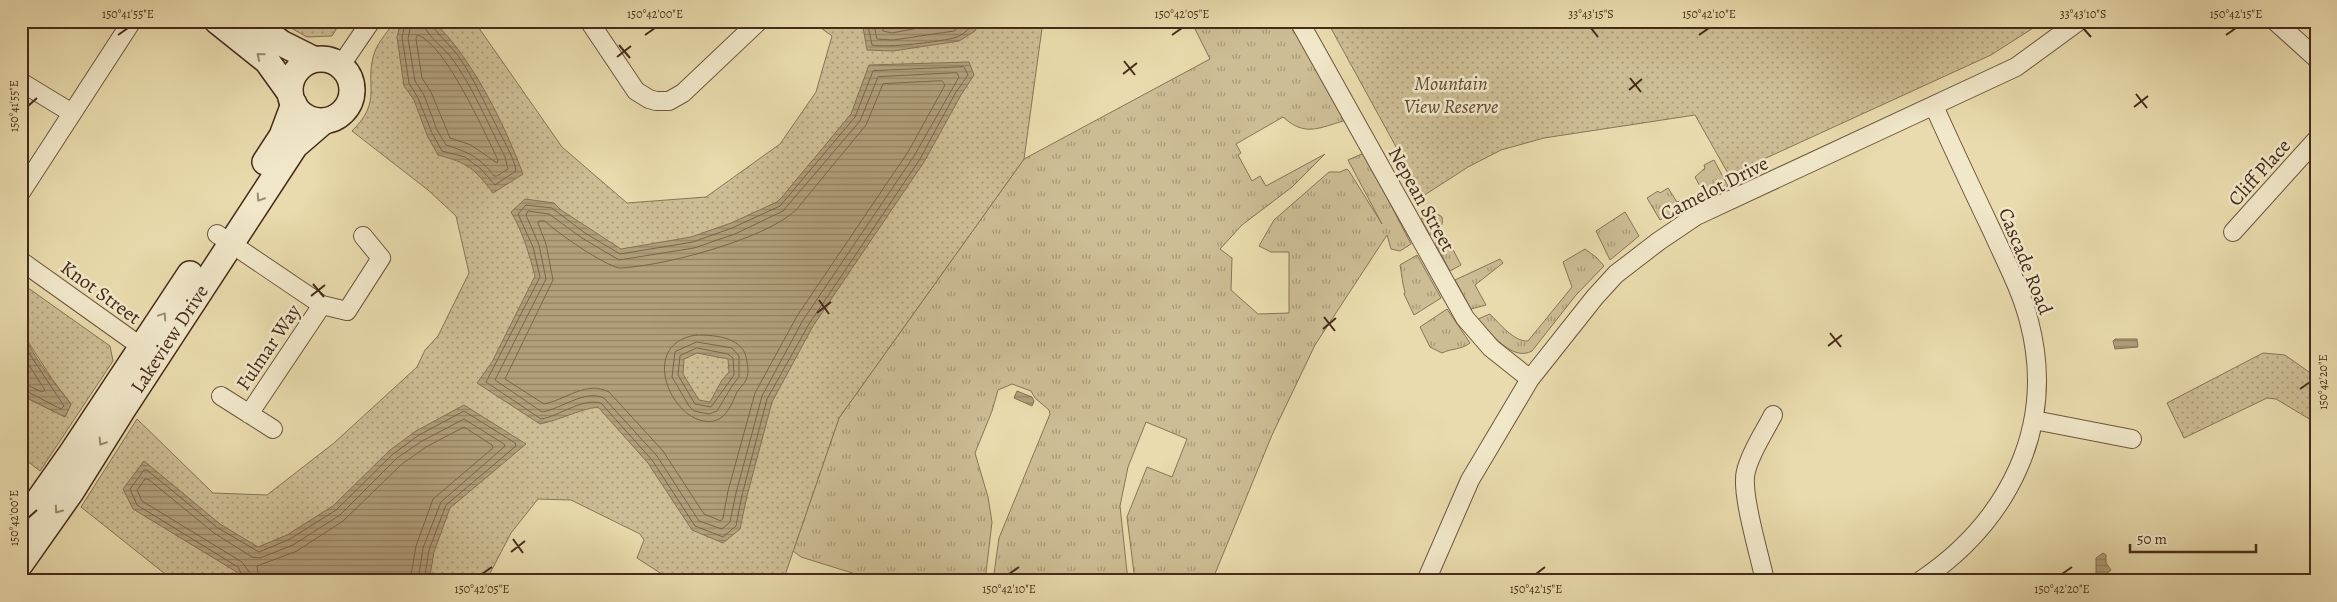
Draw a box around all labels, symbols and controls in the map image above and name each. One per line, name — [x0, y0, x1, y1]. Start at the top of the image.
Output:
text: 150°41'55"E — [102, 6, 154, 22]
text: 150°42'00"E — [627, 6, 683, 22]
text: 150°42'05"E — [1155, 6, 1209, 22]
text: 33°43'15"S — [1568, 6, 1614, 22]
text: 150°42'10"E — [1682, 6, 1736, 22]
text: 33°43'10"S — [2060, 6, 2106, 22]
text: 150°42'15"E — [2210, 6, 2262, 22]
one-way arrow — [256, 52, 265, 61]
park label: Mountain View Reserve — [1404, 70, 1498, 120]
text: 150°41'55"E — [6, 80, 22, 132]
street label: Cliff Place — [2222, 133, 2297, 212]
street label: Nepean Street — [1382, 142, 1462, 257]
street label: Camelot Drive — [1656, 150, 1773, 227]
one-way arrow — [257, 193, 267, 202]
street label: Cascade Road — [1992, 204, 2059, 319]
street label: Knot Street — [55, 254, 147, 331]
street label: Lakeview Drive — [124, 279, 215, 398]
street label: Fulmar Way — [230, 298, 308, 396]
one-way arrow — [156, 312, 166, 321]
text: 150°42'20"E — [2315, 354, 2331, 410]
one-way arrow — [99, 437, 109, 446]
text: 150°42'00"E — [6, 490, 22, 546]
one-way arrow — [55, 505, 64, 514]
scale bar — [2130, 522, 2256, 554]
text: 50 m — [2137, 529, 2167, 549]
text: 150°42'05"E — [455, 581, 509, 597]
text: 150°42'10"E — [982, 581, 1036, 597]
text: 150°42'15"E — [1510, 581, 1562, 597]
text: 150°42'20"E — [2034, 581, 2090, 597]

